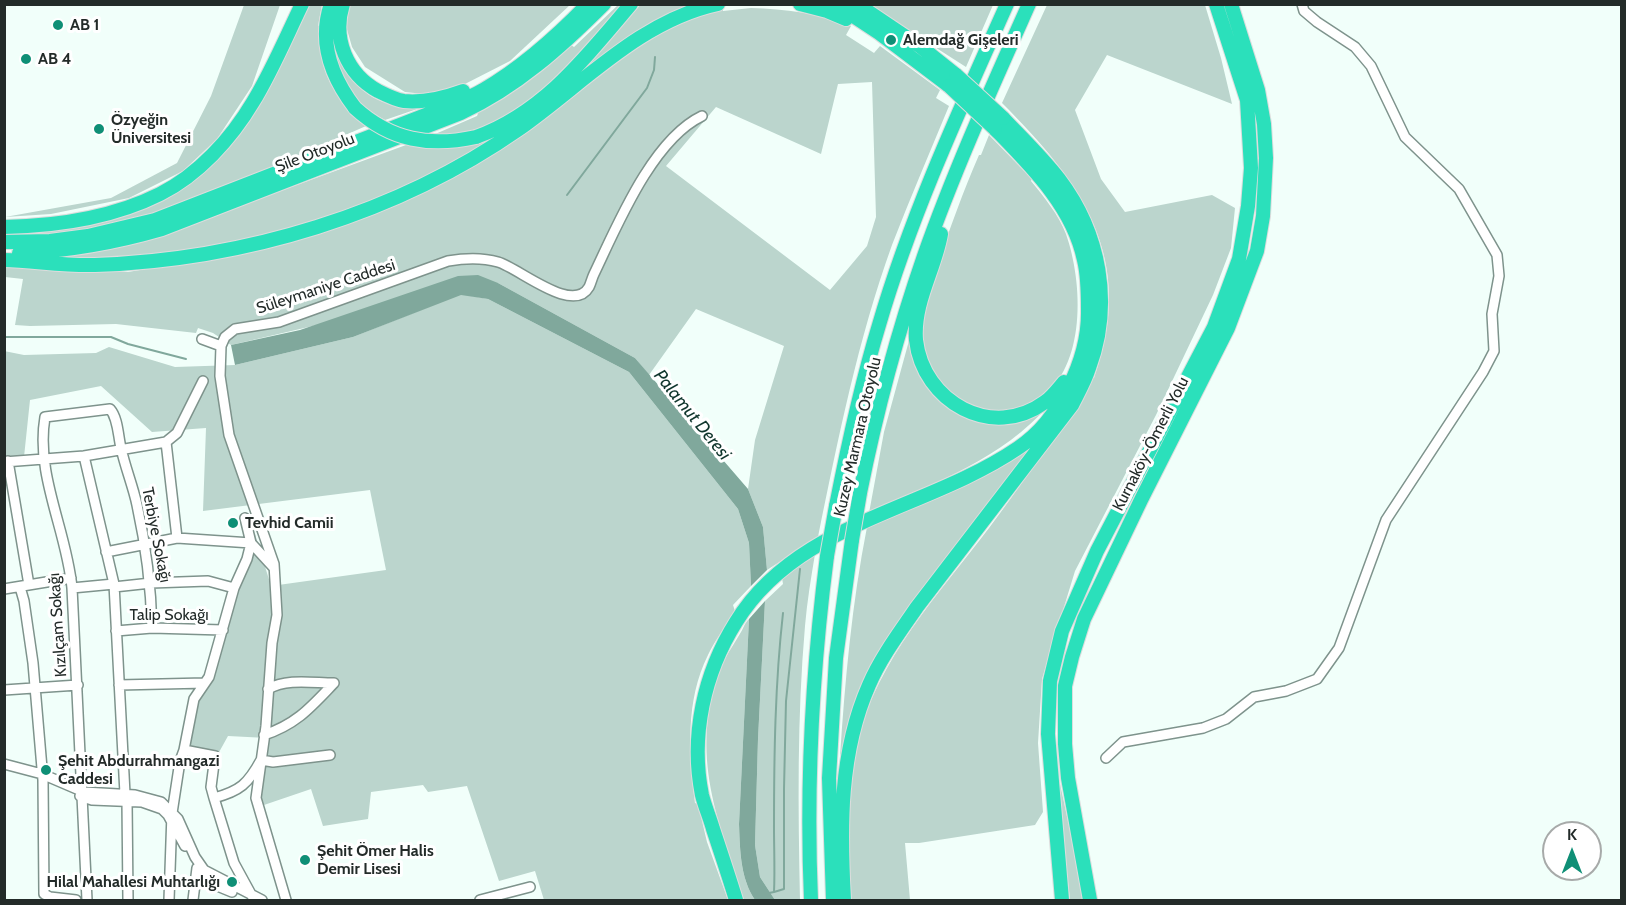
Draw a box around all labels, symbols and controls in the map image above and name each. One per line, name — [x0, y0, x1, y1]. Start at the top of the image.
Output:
place label: AB 1 — [70, 15, 100, 35]
marker: AB 1 — [51, 18, 65, 32]
place label: Alemdağ Gişeleri — [903, 30, 1019, 50]
marker: Alemdağ Gişeleri — [884, 33, 898, 47]
place label: AB 4 — [38, 49, 72, 69]
marker: AB 4 — [19, 52, 33, 66]
place label: Özyeğin Üniversitesi — [111, 110, 191, 148]
marker: Özyeğin Üniversitesi — [92, 122, 106, 136]
street label: Şile Otoyolu — [273, 129, 357, 177]
street label: Süleymaniye Caddesi — [254, 255, 398, 319]
street label: Kuzey Marmara Otoyolu — [830, 355, 886, 519]
water label: Palamut Deresi — [649, 365, 735, 465]
street label: Kurnaköy-Ömerli Yolu — [1109, 374, 1193, 514]
street label: Terbiye Sokağı — [137, 486, 175, 584]
place label: Tevhid Camii — [245, 513, 333, 533]
marker: Tevhid Camii — [226, 516, 240, 530]
street label: Kızılçam Sokağı — [45, 572, 71, 678]
street label: Talip Sokağı — [129, 605, 209, 625]
place label: Şehit Abdurrahmangazi Caddesi — [58, 751, 220, 789]
marker: Şehit Abdurrahmangazi Caddesi — [39, 763, 53, 777]
north arrow — [1542, 821, 1602, 881]
text: K — [1567, 825, 1577, 844]
place label: Şehit Ömer Halis Demir Lisesi — [317, 841, 434, 879]
marker: Şehit Ömer Halis Demir Lisesi — [298, 853, 312, 867]
place label: Hilal Mahallesi Muhtarlığı — [47, 872, 220, 892]
marker: Hilal Mahallesi Muhtarlığı — [225, 875, 239, 889]

